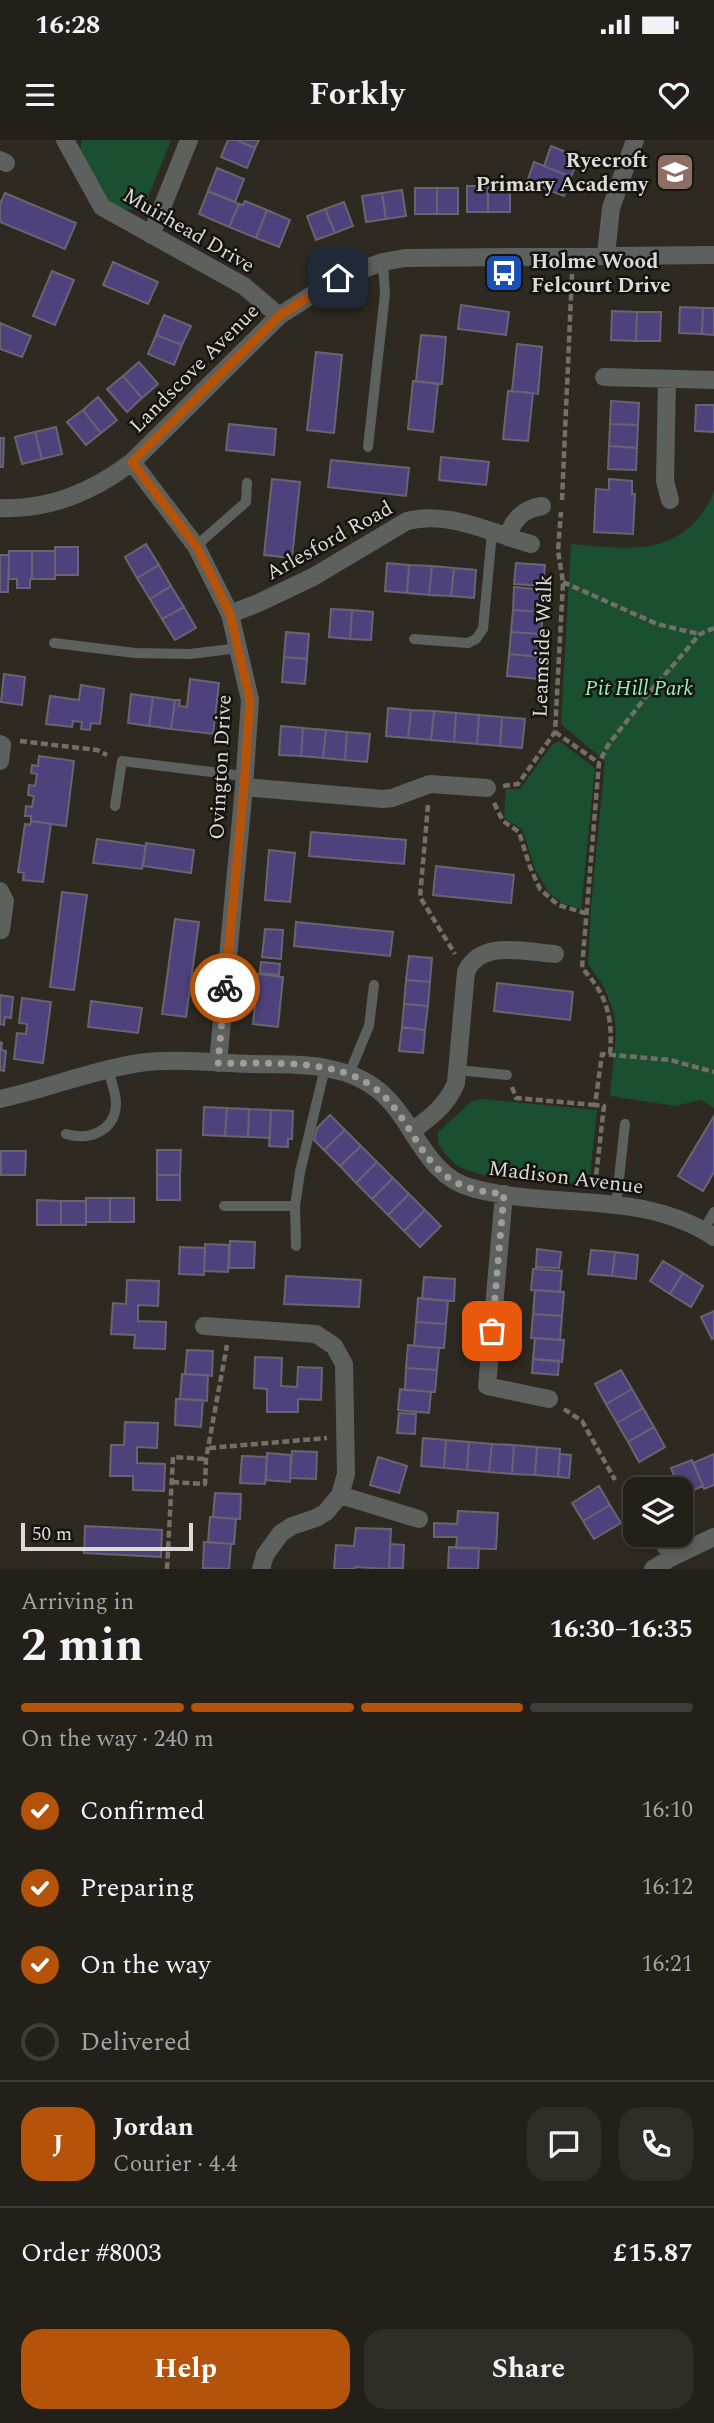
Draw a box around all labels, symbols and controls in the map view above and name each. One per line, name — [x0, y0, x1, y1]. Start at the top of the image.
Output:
text: 16:28 — [35, 5, 100, 45]
text: Forkly — [309, 70, 405, 119]
icon: menu — [21, 76, 59, 114]
icon: heart — [655, 76, 693, 114]
place label: Ryecroft Primary Academy — [475, 145, 649, 201]
school or university icon: Ryecroft Primary Academy — [654, 151, 696, 193]
street label: Muirhead Drive — [116, 180, 261, 282]
place label: Holme Wood Felcourt Drive — [531, 246, 671, 302]
pin — [308, 248, 368, 308]
bus stop icon: Holme Wood Felcourt Drive — [483, 252, 525, 294]
icon: home — [319, 259, 357, 297]
street label: Landscove Avenue — [122, 296, 267, 441]
street label: Arlesford Road — [260, 493, 399, 589]
street label: Leamside Walk — [525, 574, 561, 718]
park label: Pit Hill Park — [585, 673, 694, 705]
street label: Ovington Drive — [201, 694, 241, 840]
courier — [190, 953, 260, 1023]
icon: bike — [206, 969, 244, 1007]
street label: Madison Avenue — [487, 1153, 645, 1203]
pin — [462, 1301, 522, 1361]
icon: bag — [473, 1312, 511, 1350]
map controls — [623, 1477, 693, 1547]
button: layers — [623, 1477, 693, 1547]
scale bar — [21, 1520, 192, 1552]
text: 50 m — [32, 1520, 72, 1549]
text: Arriving in — [21, 1585, 134, 1620]
text: 16:30–16:35 — [549, 1609, 693, 1649]
text: 2 min — [21, 1611, 143, 1681]
text: On the way · 240 m — [21, 1722, 214, 1757]
text: Confirmed — [80, 1791, 205, 1831]
icon: check — [21, 1792, 59, 1830]
text: 16:10 — [641, 1793, 693, 1828]
text: Preparing — [80, 1868, 194, 1908]
icon: check — [21, 1869, 59, 1907]
text: 16:12 — [641, 1870, 693, 1905]
text: On the way — [80, 1945, 211, 1985]
icon: check — [21, 1946, 59, 1984]
text: 16:21 — [641, 1947, 693, 1982]
text: Delivered — [80, 2022, 191, 2062]
text: Jordan — [113, 2107, 194, 2147]
button: chat — [527, 2107, 601, 2181]
button: phone — [619, 2107, 693, 2181]
text: J — [52, 2124, 64, 2164]
text: Courier · 4.4 — [113, 2147, 238, 2182]
text: Order #8003 — [21, 2233, 161, 2273]
text: £15.87 — [613, 2233, 693, 2273]
button: Help — [21, 2329, 350, 2409]
button: Share — [364, 2329, 693, 2409]

